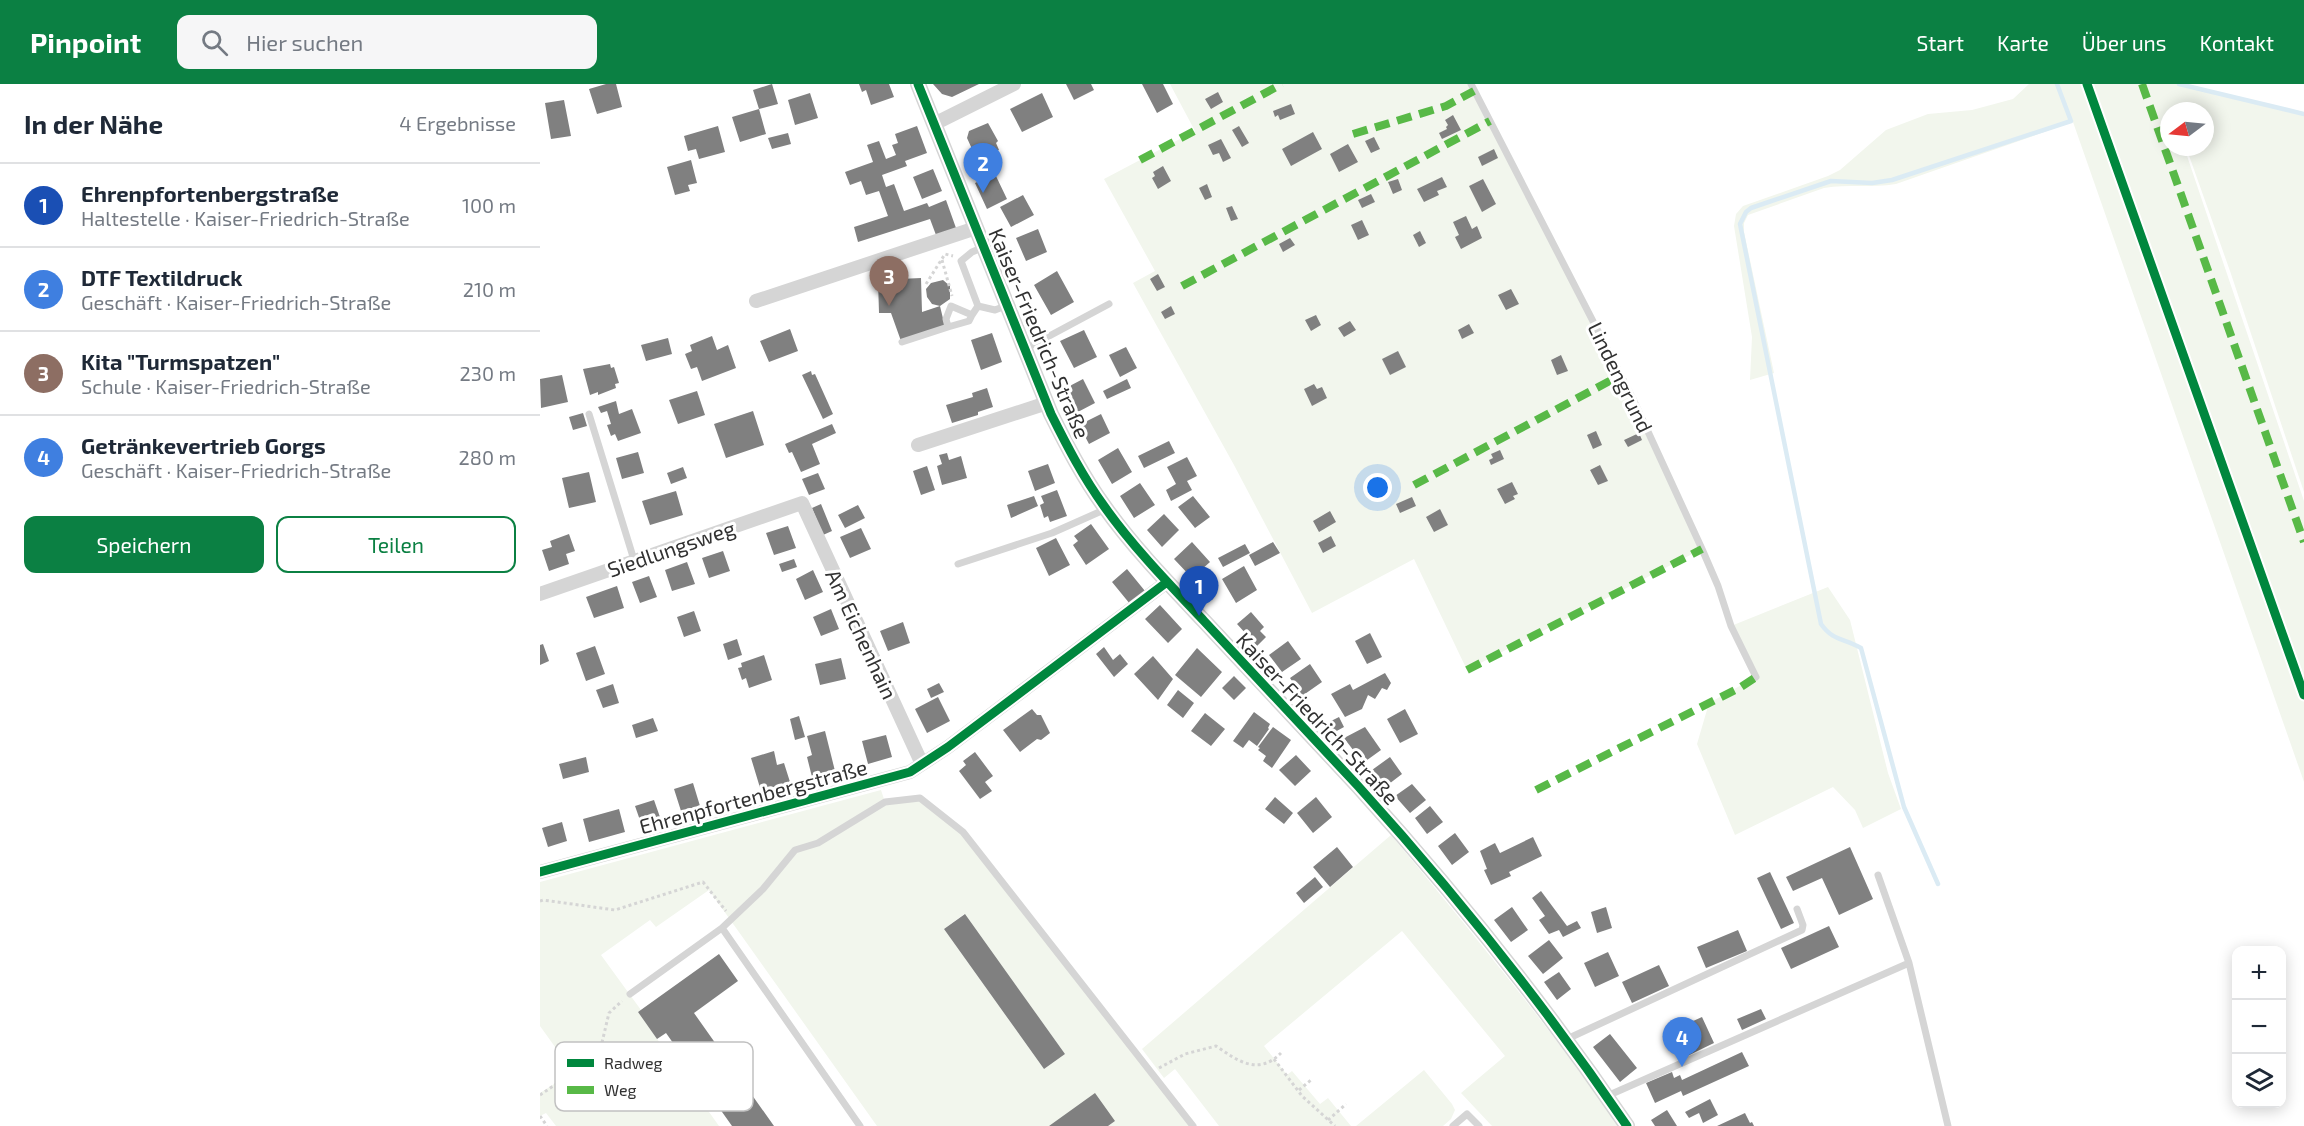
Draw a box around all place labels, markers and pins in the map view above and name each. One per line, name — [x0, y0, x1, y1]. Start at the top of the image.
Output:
pin: 2 — [964, 144, 1002, 193]
pin: 3 — [870, 256, 908, 306]
pin: 1 — [1180, 566, 1218, 616]
pin: 4 — [1662, 1018, 1702, 1067]

